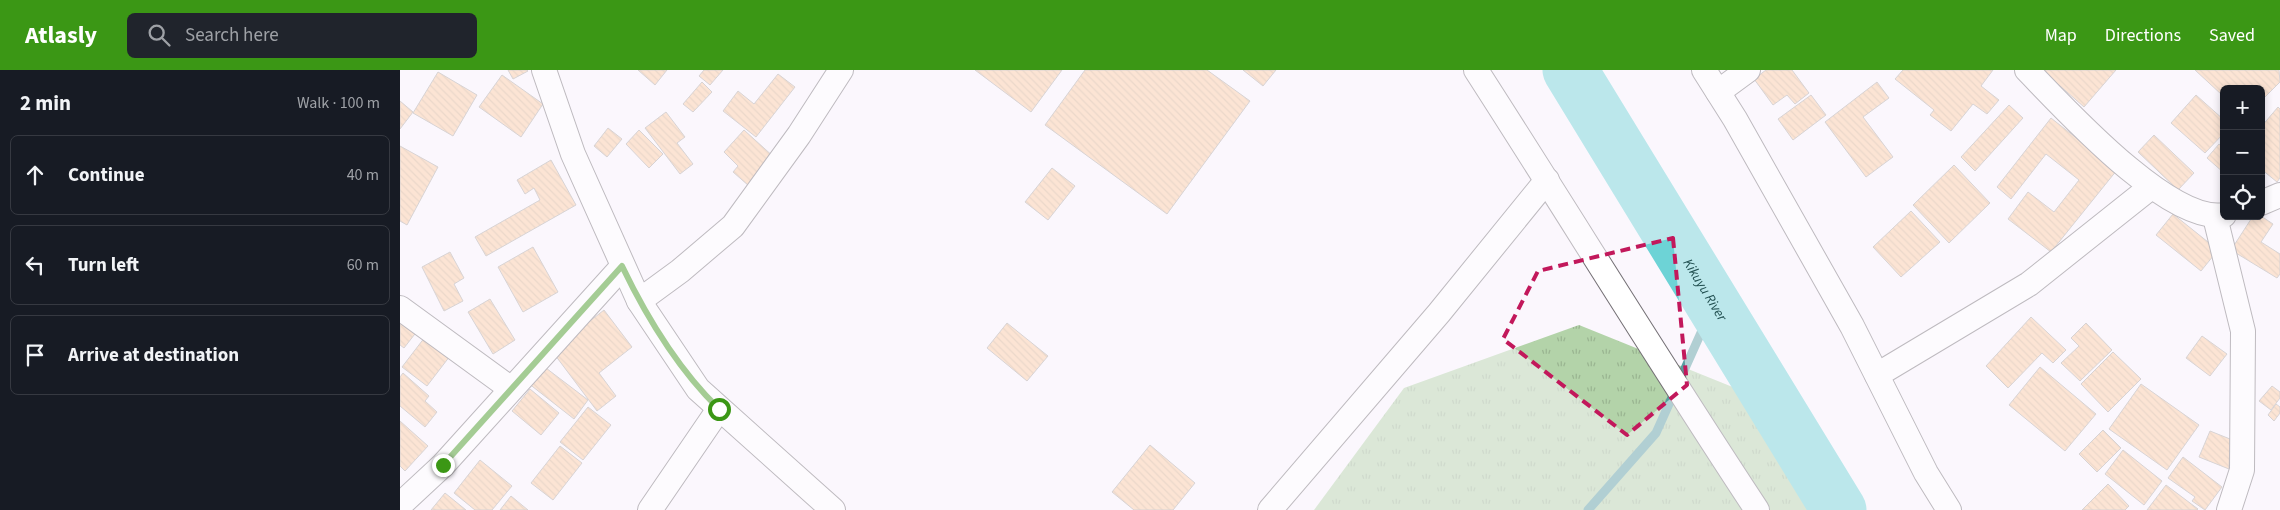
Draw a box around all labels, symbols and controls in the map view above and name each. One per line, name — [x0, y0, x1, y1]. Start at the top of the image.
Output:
search box — [127, 13, 477, 58]
text: Atlasly — [25, 18, 97, 53]
icon: search — [145, 21, 173, 49]
text: Search here — [185, 22, 279, 49]
text: Map — [2045, 23, 2077, 48]
text: Directions — [2105, 23, 2181, 48]
text: Saved — [2209, 23, 2255, 48]
map controls — [2220, 85, 2265, 220]
button: + — [2220, 85, 2265, 130]
text: 2 min — [20, 88, 71, 118]
text: Walk · 100 m — [297, 92, 380, 114]
button: − — [2220, 130, 2265, 175]
icon: ahead — [21, 161, 49, 189]
text: Continue — [68, 162, 145, 189]
text: 40 m — [347, 164, 379, 186]
button: locate — [2220, 175, 2265, 220]
icon: left — [21, 251, 49, 279]
text: Turn left — [68, 252, 139, 279]
text: 60 m — [347, 254, 379, 276]
water label: Kikuyu River — [1678, 255, 1732, 326]
icon: arrive — [21, 341, 49, 369]
text: Arrive at destination — [68, 342, 239, 369]
route start — [708, 398, 731, 421]
route end — [432, 454, 455, 477]

